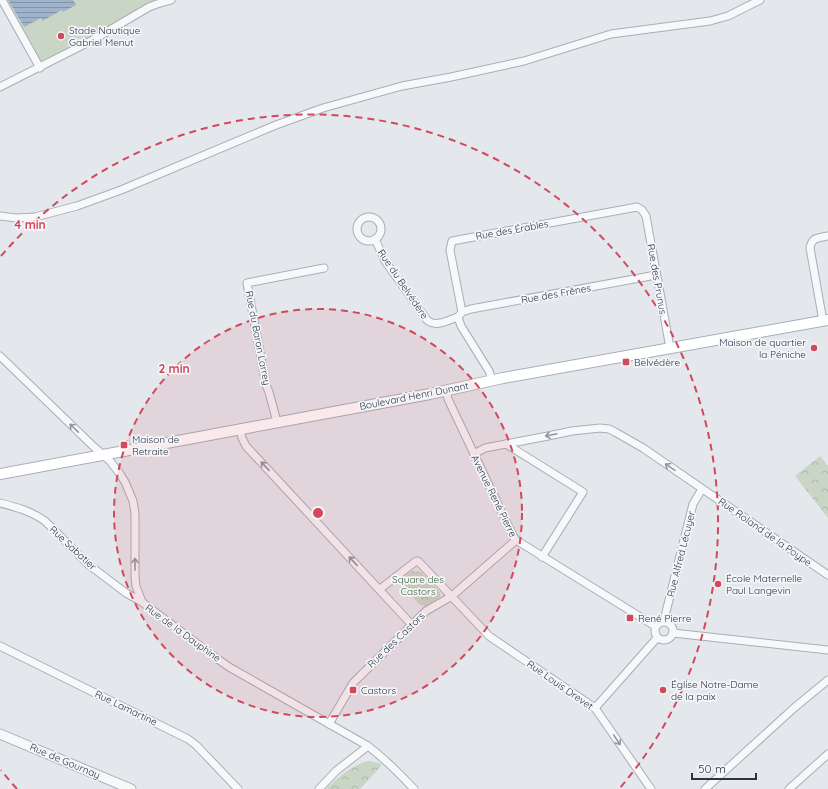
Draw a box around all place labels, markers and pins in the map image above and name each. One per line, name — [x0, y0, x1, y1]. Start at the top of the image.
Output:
place label: Stade Nautique Gabriel Menut — [69, 24, 141, 49]
marker: Stade Nautique Gabriel Menut — [56, 31, 66, 41]
place label: Maison de quartier la Péniche — [719, 336, 806, 361]
marker: Maison de quartier la Péniche — [809, 343, 819, 353]
place label: Belvédère — [634, 356, 680, 369]
marker: Belvédère — [621, 357, 631, 367]
place label: Maison de Retraite — [132, 433, 180, 458]
marker: Maison de Retraite — [119, 440, 129, 450]
centre of rings — [311, 506, 325, 520]
place label: École Maternelle Paul Langevin — [726, 572, 803, 597]
marker: École Maternelle Paul Langevin — [713, 579, 723, 589]
place label: René Pierre — [638, 612, 692, 625]
marker: René Pierre — [625, 613, 635, 623]
place label: Église Notre-Dame de la paix — [671, 678, 759, 703]
place label: Castors — [361, 684, 397, 697]
marker: Castors — [348, 685, 358, 695]
marker: Église Notre-Dame de la paix — [658, 685, 668, 695]

